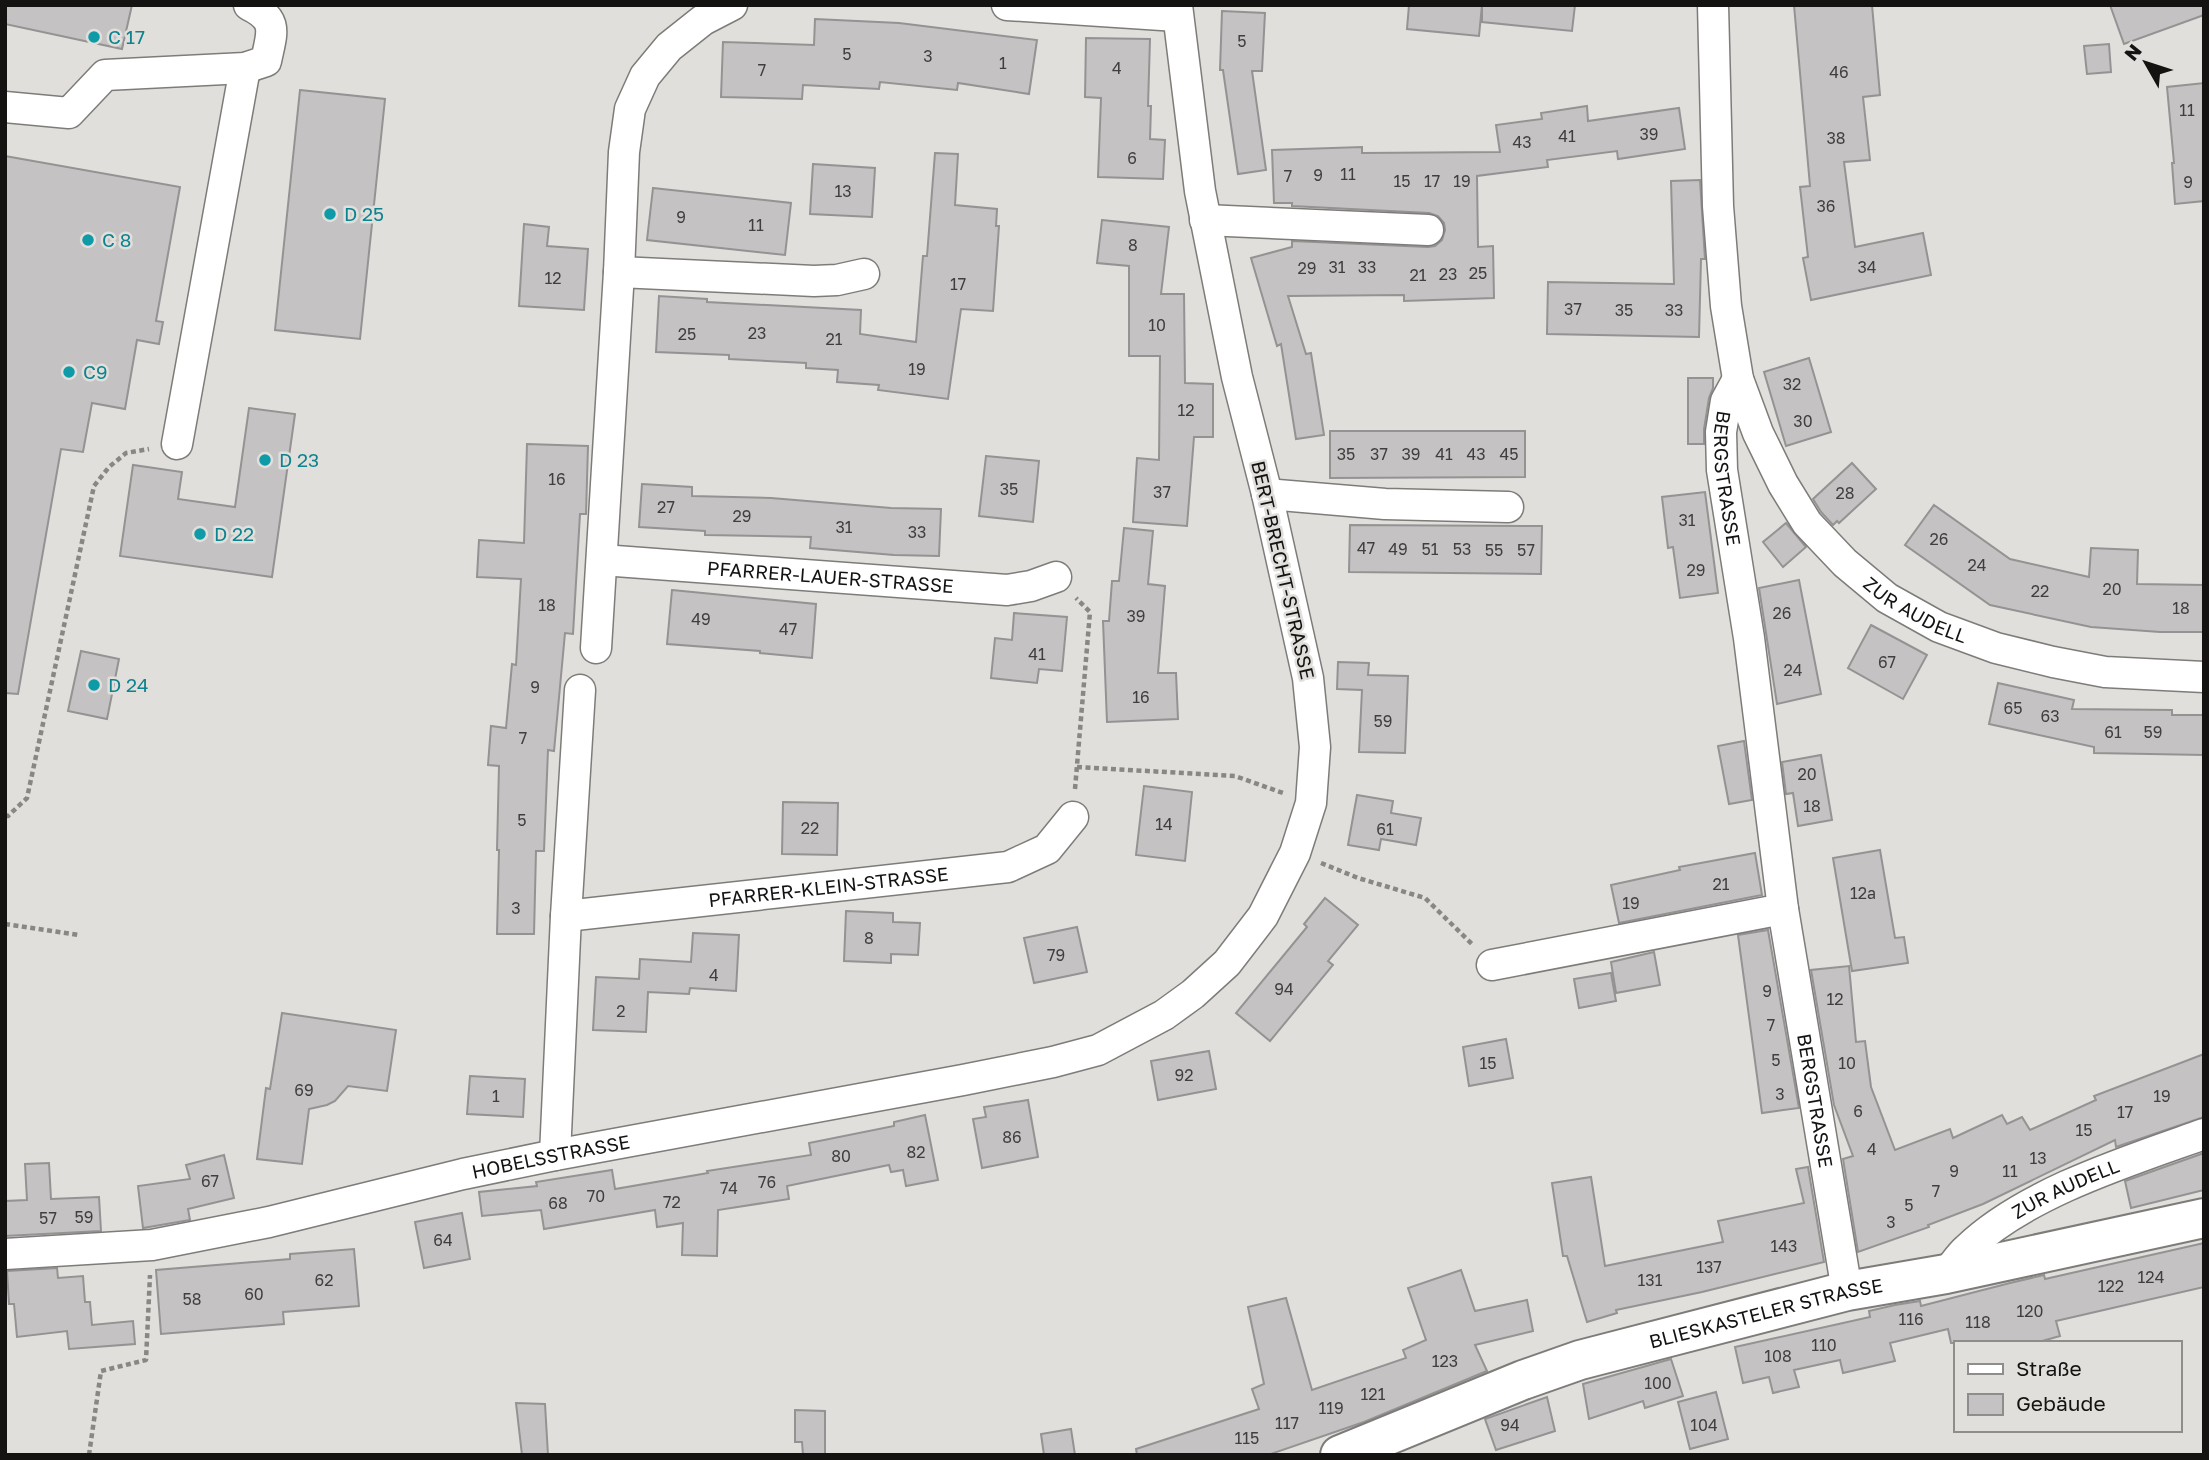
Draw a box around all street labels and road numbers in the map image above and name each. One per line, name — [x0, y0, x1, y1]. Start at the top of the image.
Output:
street label: BERGSTRASSE — [1710, 409, 1746, 547]
street label: BERT-BRECHT-STRASSE — [1247, 458, 1320, 681]
street label: PFARRER-LAUER-STRASSE — [706, 556, 955, 597]
street label: ZUR AUDELL — [1859, 571, 1970, 647]
street label: PFARRER-KLEIN-STRASSE — [707, 862, 950, 911]
street label: BERGSTRASSE — [1793, 1032, 1838, 1169]
street label: HOBELSSTRASSE — [470, 1129, 632, 1183]
street label: ZUR AUDELL — [2007, 1153, 2122, 1223]
street label: BLIESKASTELER STRASSE — [1647, 1273, 1884, 1353]

